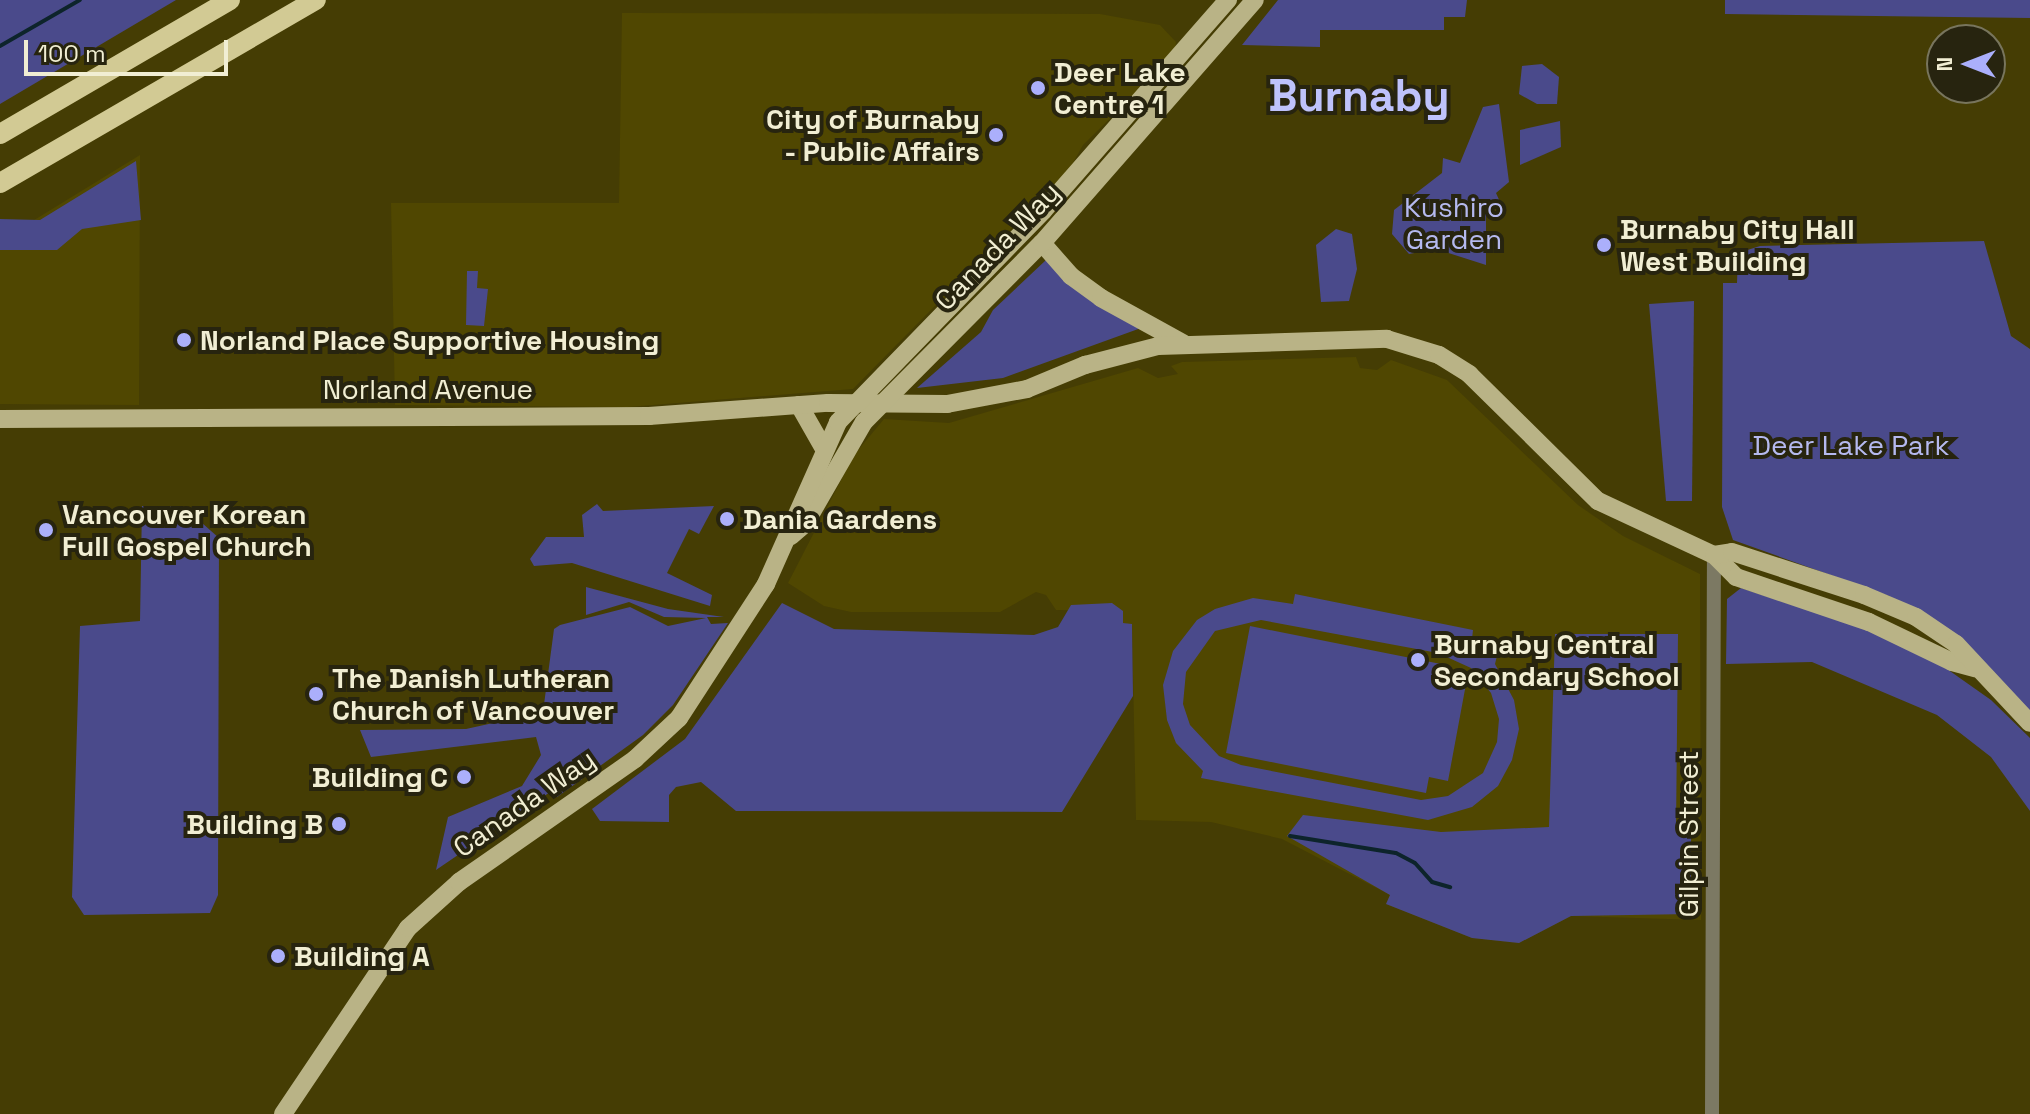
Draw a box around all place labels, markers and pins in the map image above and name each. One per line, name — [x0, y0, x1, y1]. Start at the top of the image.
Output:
place label: Deer Lake Centre 1 — [1054, 55, 1186, 121]
marker: Deer Lake Centre 1 — [1029, 79, 1047, 97]
place label: City of Burnaby - Public Affairs — [766, 102, 980, 168]
marker: City of Burnaby - Public Affairs — [987, 126, 1005, 144]
place label: Burnaby City Hall West Building — [1620, 212, 1855, 278]
marker: Burnaby City Hall West Building — [1595, 236, 1613, 254]
place label: Norland Place Supportive Housing — [200, 323, 659, 357]
marker: Norland Place Supportive Housing — [175, 331, 193, 349]
place label: Vancouver Korean Full Gospel Church — [62, 497, 312, 563]
place label: Dania Gardens — [743, 502, 937, 536]
marker: Dania Gardens — [718, 510, 736, 528]
marker: Vancouver Korean Full Gospel Church — [37, 521, 55, 539]
place label: Burnaby Central Secondary School — [1434, 627, 1680, 693]
marker: Burnaby Central Secondary School — [1409, 651, 1427, 669]
place label: The Danish Lutheran Church of Vancouver — [332, 661, 615, 727]
marker: The Danish Lutheran Church of Vancouver — [307, 685, 325, 703]
place label: Building C — [312, 760, 448, 794]
marker: Building C — [455, 768, 473, 786]
place label: Building B — [186, 807, 323, 841]
marker: Building B — [330, 815, 348, 833]
place label: Building A — [294, 939, 430, 973]
marker: Building A — [269, 947, 287, 965]

